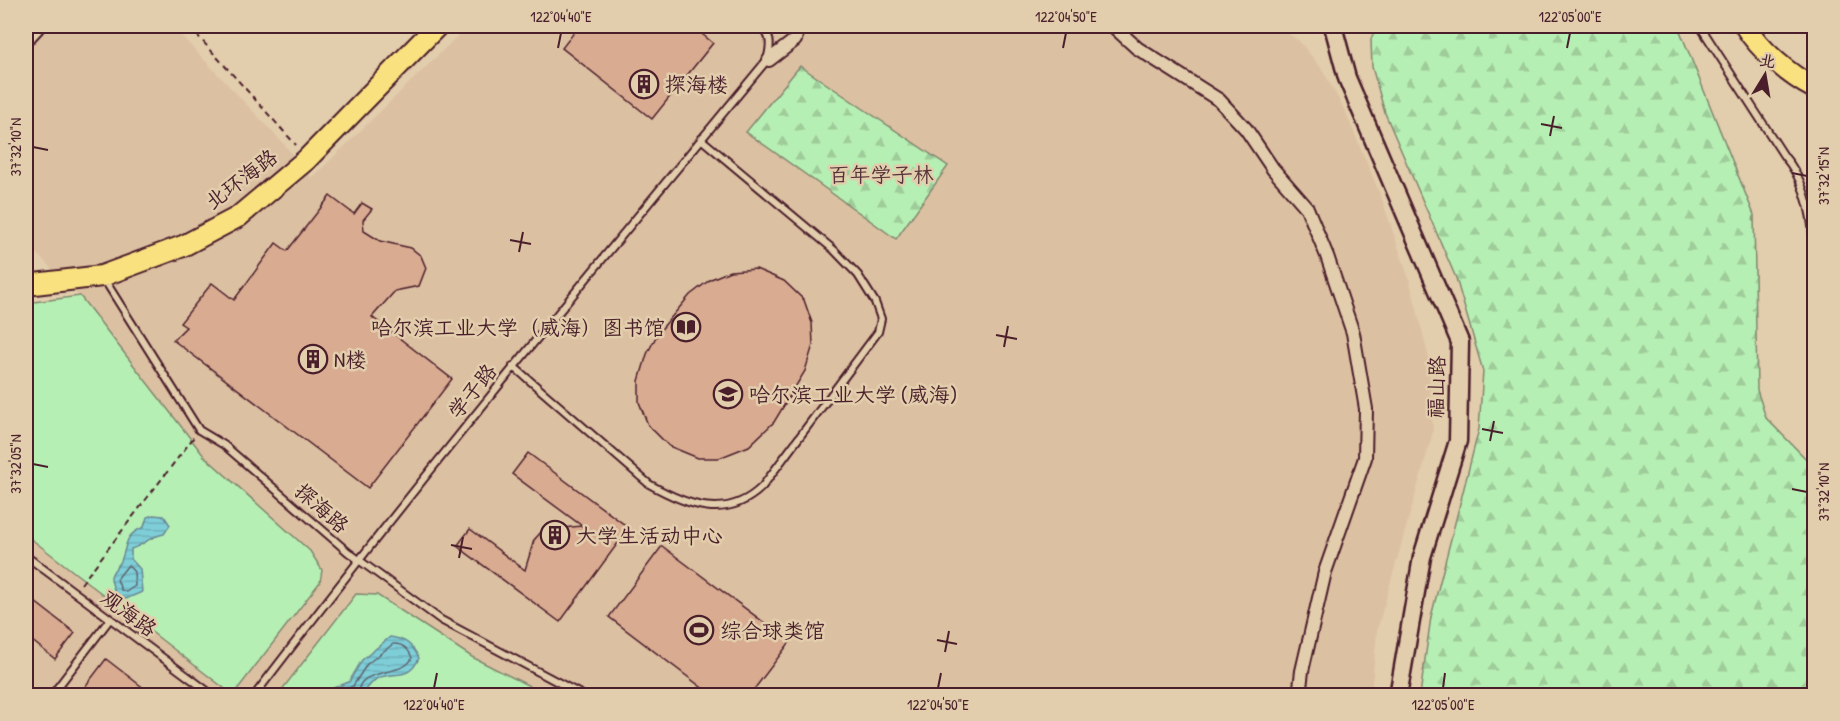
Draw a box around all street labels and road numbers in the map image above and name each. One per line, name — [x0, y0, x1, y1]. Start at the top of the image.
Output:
street label: 北环海路 — [199, 142, 283, 216]
street label: 福山路 — [1420, 355, 1452, 419]
street label: 学子路 — [441, 357, 503, 425]
street label: 探海路 — [289, 476, 355, 540]
street label: 观海路 — [95, 583, 163, 643]

